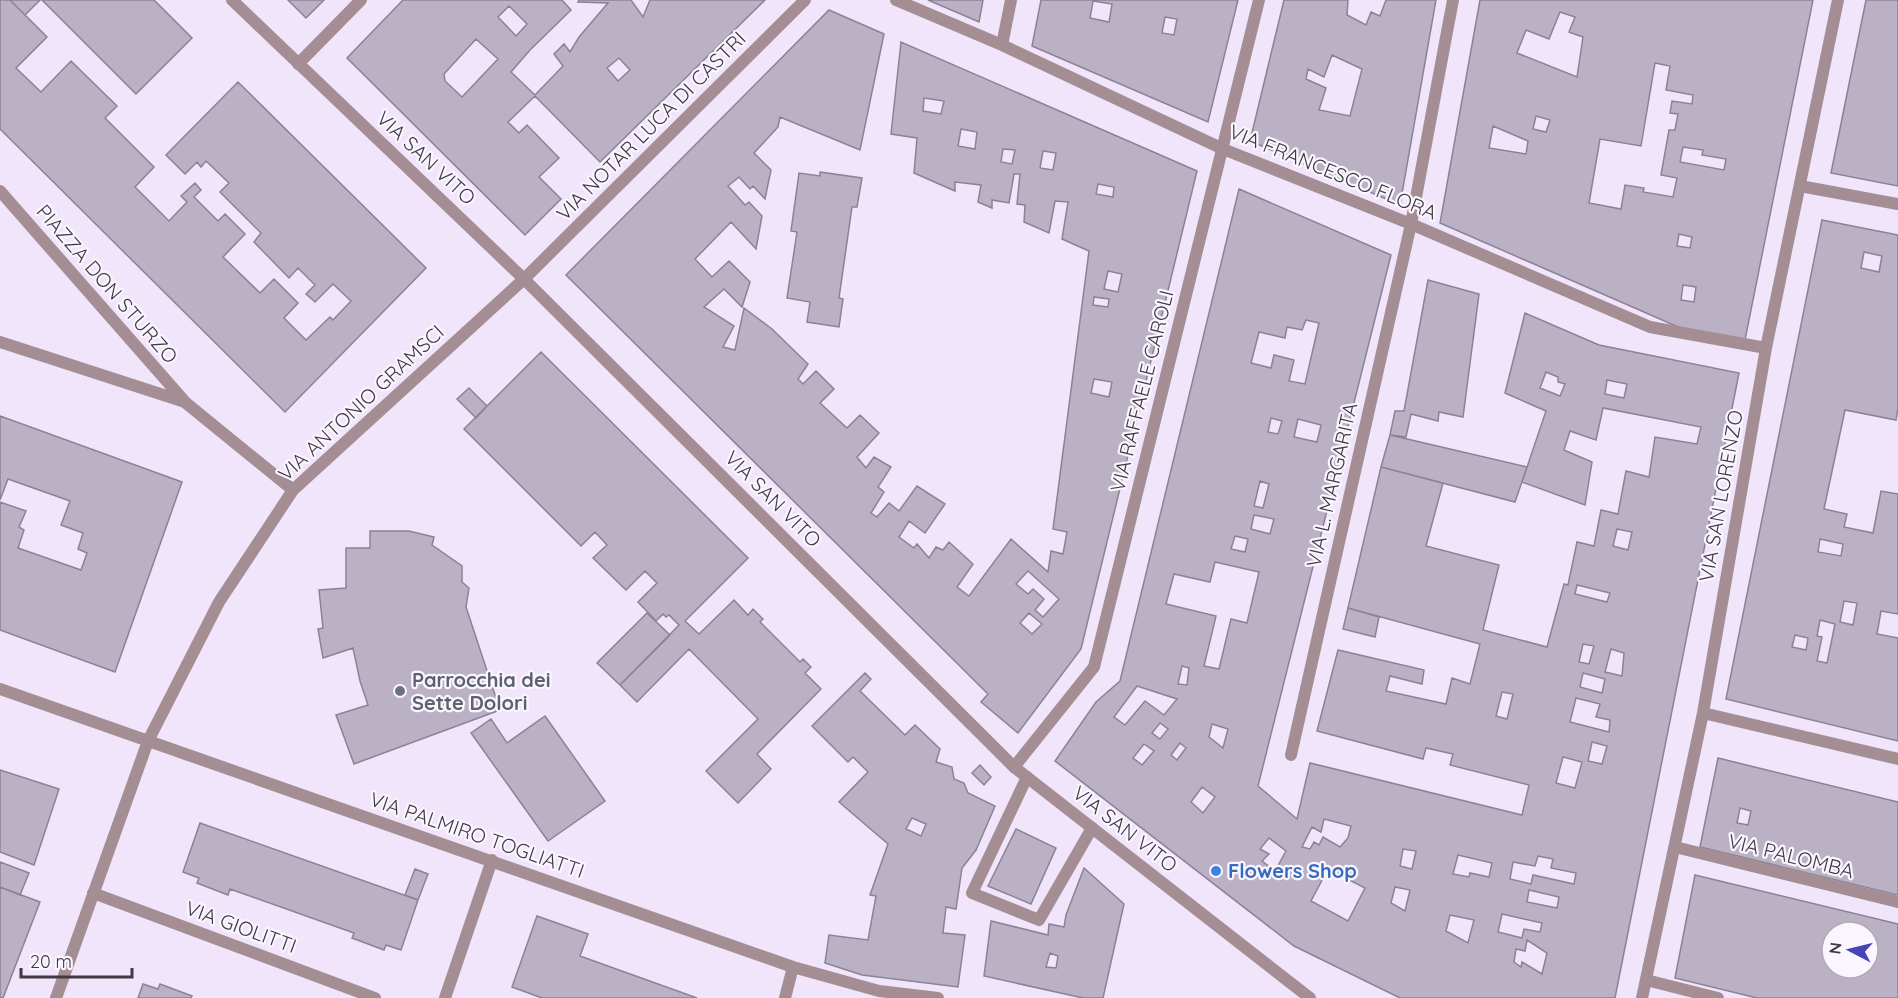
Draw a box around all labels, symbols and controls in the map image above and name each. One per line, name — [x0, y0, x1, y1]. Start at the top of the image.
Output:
street label: VIA NOTAR LUCA DI CASTRI — [551, 26, 751, 226]
street label: VIA SAN VITO — [372, 105, 481, 210]
street label: VIA FRANCESCO FLORA — [1226, 118, 1441, 225]
street label: PIAZZA DON STURZO — [31, 199, 183, 368]
street label: VIA RAFFAELE CAROLI — [1104, 287, 1179, 494]
street label: VIA ANTONIO GRAMSCI — [273, 319, 449, 486]
street label: VIA L. MARGARITA — [1300, 400, 1363, 570]
street label: VIA SAN LORENZO — [1693, 408, 1748, 584]
street label: VIA SAN VITO — [720, 445, 827, 552]
place label: Parrocchia dei Sette Dolori — [412, 667, 550, 715]
marker: Parrocchia dei Sette Dolori — [393, 684, 407, 698]
street label: VIA SAN VITO — [1068, 780, 1183, 877]
street label: VIA PALMIRO TOGLIATTI — [367, 786, 588, 883]
street label: VIA PALOMBA — [1725, 828, 1857, 883]
place label: Flowers Shop — [1228, 858, 1357, 883]
marker: Flowers Shop — [1209, 864, 1223, 878]
street label: VIA GIOLITTI — [182, 895, 300, 958]
north arrow — [1820, 920, 1880, 980]
scale bar — [21, 941, 132, 979]
text: N — [1824, 941, 1846, 955]
text: 20 m — [30, 950, 72, 973]

